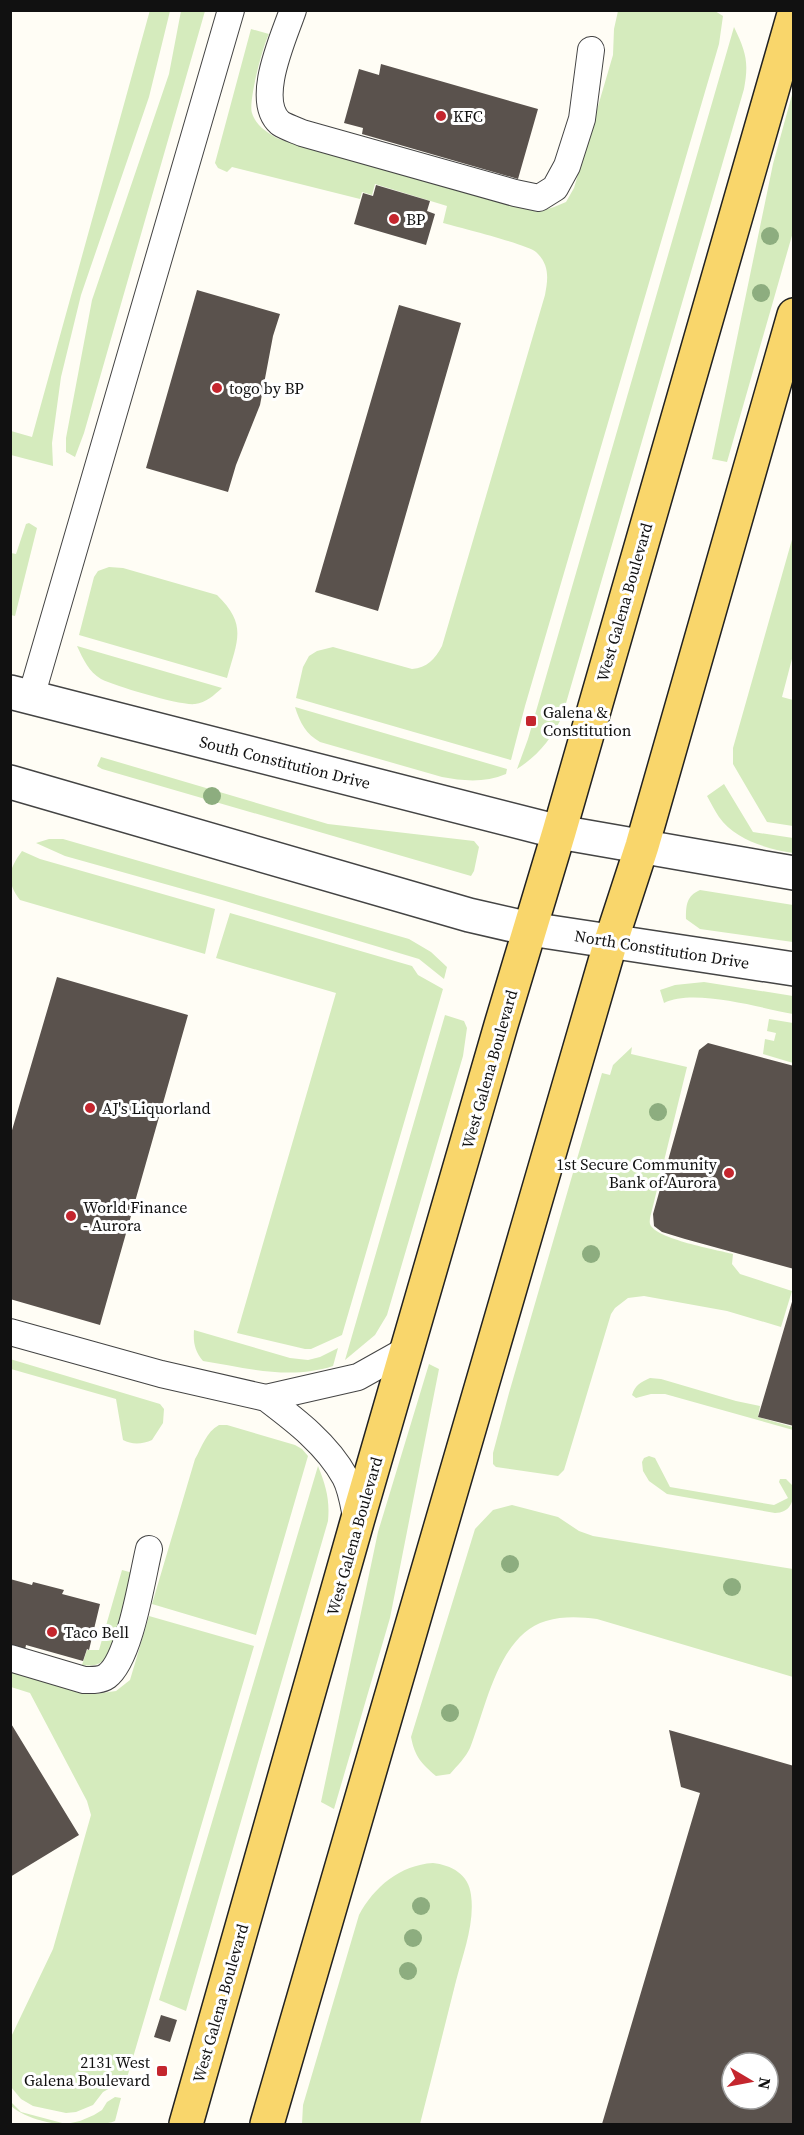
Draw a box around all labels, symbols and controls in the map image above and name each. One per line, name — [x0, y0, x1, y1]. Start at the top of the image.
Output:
place label: KFC — [453, 105, 483, 127]
marker: KFC — [434, 109, 448, 123]
place label: BP — [406, 208, 426, 230]
marker: BP — [387, 212, 401, 226]
place label: togo by BP — [229, 377, 304, 399]
marker: togo by BP — [210, 381, 224, 395]
street label: West Galena Boulevard — [591, 520, 657, 684]
place label: Galena & Constitution — [543, 701, 632, 741]
marker: Galena & Constitution — [524, 714, 538, 728]
street label: South Constitution Drive — [197, 730, 373, 794]
street label: North Constitution Drive — [573, 924, 751, 974]
street label: West Galena Boulevard — [456, 987, 522, 1151]
place label: AJ's Liquorland — [102, 1097, 211, 1119]
marker: AJ's Liquorland — [83, 1101, 97, 1115]
place label: 1st Secure Community Bank of Aurora — [556, 1153, 718, 1193]
marker: 1st Secure Community Bank of Aurora — [722, 1166, 736, 1180]
place label: World Finance - Aurora — [83, 1196, 187, 1236]
marker: World Finance - Aurora — [64, 1209, 78, 1223]
street label: West Galena Boulevard — [321, 1454, 387, 1618]
place label: Taco Bell — [64, 1621, 129, 1643]
marker: Taco Bell — [45, 1625, 59, 1639]
street label: West Galena Boulevard — [187, 1921, 253, 2085]
place label: 2131 West Galena Boulevard — [24, 2051, 151, 2091]
north arrow — [720, 2051, 780, 2111]
marker: 2131 West Galena Boulevard — [155, 2064, 169, 2078]
text: N — [753, 2076, 777, 2092]

